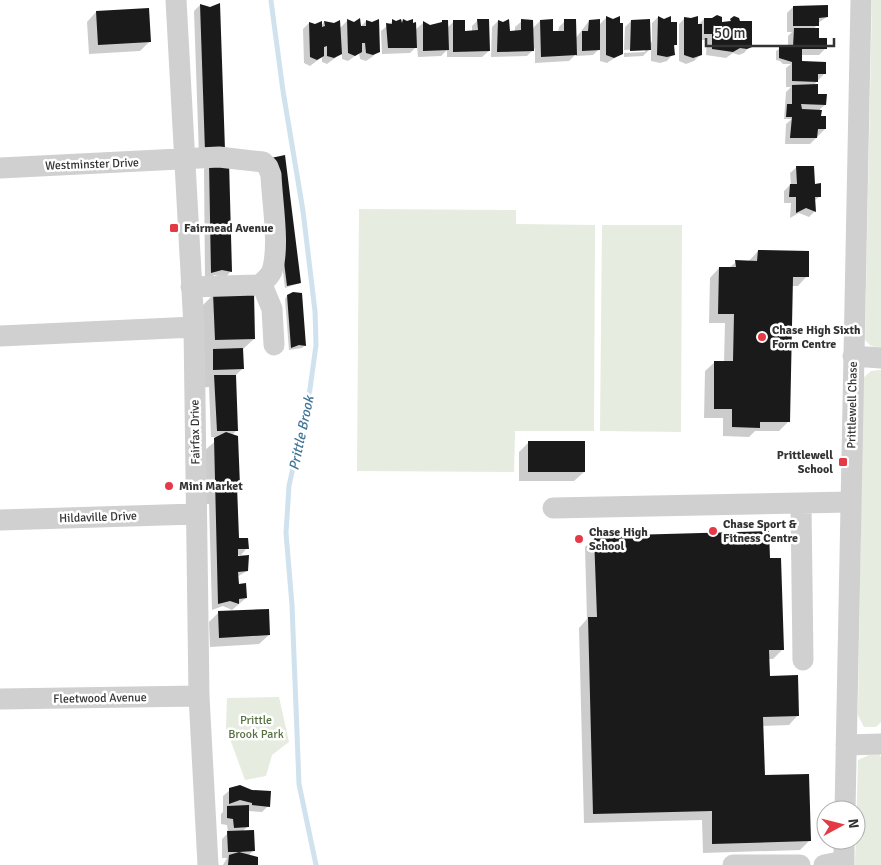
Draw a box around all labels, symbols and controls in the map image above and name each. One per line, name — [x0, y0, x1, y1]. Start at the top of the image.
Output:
scale bar — [706, 15, 834, 47]
text: 50 m — [714, 24, 745, 42]
street label: Westminster Drive — [45, 155, 139, 174]
place label: Fairmead Avenue — [184, 221, 274, 236]
marker: Fairmead Avenue — [168, 222, 180, 234]
place label: Chase High Sixth Form Centre — [772, 323, 861, 352]
marker: Chase High Sixth Form Centre — [756, 331, 768, 343]
street label: Prittlewell Chase — [844, 361, 861, 449]
water label: Prittle Brook — [285, 393, 318, 472]
street label: Fairfax Drive — [187, 399, 204, 465]
place label: Prittlewell School — [777, 448, 833, 477]
marker: Prittlewell School — [837, 456, 849, 468]
place label: Mini Market — [179, 479, 243, 494]
marker: Mini Market — [163, 480, 175, 492]
street label: Hildaville Drive — [59, 509, 137, 526]
place label: Chase Sport & Fitness Centre — [723, 517, 798, 546]
place label: Chase High School — [589, 525, 648, 554]
marker: Chase Sport & Fitness Centre — [707, 525, 719, 537]
marker: Chase High School — [573, 533, 585, 545]
street label: Fleetwood Avenue — [53, 690, 147, 707]
park label: Prittle Brook Park — [228, 713, 284, 742]
north arrow — [816, 800, 866, 850]
text: N — [844, 818, 862, 829]

